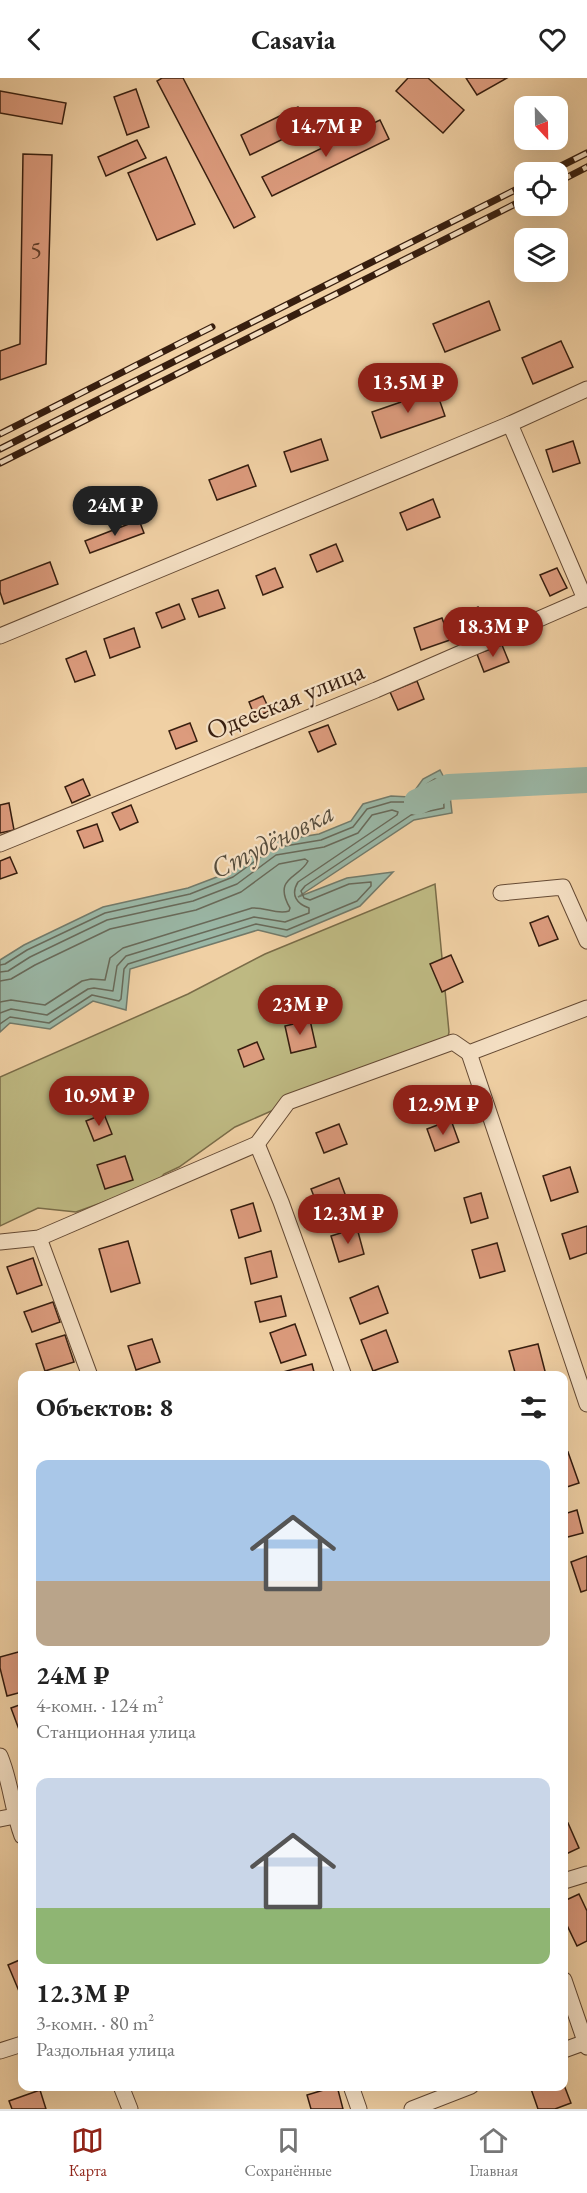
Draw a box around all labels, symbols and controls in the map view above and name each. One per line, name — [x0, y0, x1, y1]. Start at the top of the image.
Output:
text: Casavia — [251, 22, 336, 57]
icon: back — [18, 23, 51, 56]
icon: heart — [536, 23, 569, 56]
north arrow — [514, 96, 568, 150]
map controls — [514, 96, 568, 282]
pin: 14.7M ₽ — [271, 107, 381, 158]
text: 14.7M ₽ — [290, 113, 362, 139]
button: locate — [514, 162, 568, 216]
button: layers — [514, 228, 568, 282]
house number: 5 — [30, 234, 42, 265]
pin: 13.5M ₽ — [353, 363, 463, 414]
text: 13.5M ₽ — [372, 369, 444, 395]
pin: 24M ₽ — [73, 486, 157, 537]
text: 24M ₽ — [87, 492, 143, 518]
pin: 18.3M ₽ — [438, 607, 548, 658]
text: 18.3M ₽ — [457, 613, 529, 639]
street label: Одесская улица — [201, 652, 369, 748]
water label: Студёновка — [204, 794, 340, 886]
pin: 23M ₽ — [258, 985, 342, 1036]
text: 23M ₽ — [272, 991, 328, 1017]
pin: 10.9M ₽ — [44, 1076, 154, 1127]
text: 10.9M ₽ — [63, 1082, 135, 1108]
pin: 12.9M ₽ — [388, 1085, 498, 1136]
text: 12.9M ₽ — [407, 1091, 479, 1117]
pin: 12.3M ₽ — [293, 1194, 403, 1245]
text: 12.3M ₽ — [312, 1200, 384, 1226]
text: Объектов: 8 — [36, 1390, 173, 1424]
icon: filters — [517, 1391, 550, 1424]
icon: home — [239, 1499, 347, 1607]
text: 24M ₽ — [36, 1658, 110, 1692]
text: 4-комн. · 124 m² — [36, 1692, 164, 1718]
text: Станционная улица — [36, 1718, 196, 1744]
icon: home — [239, 1817, 347, 1925]
text: 12.3M ₽ — [36, 1976, 130, 2010]
text: 3-комн. · 80 m² — [36, 2010, 154, 2036]
text: Раздольная улица — [36, 2036, 175, 2062]
tab: Карта — [69, 2124, 107, 2181]
tab: Сохранённые — [245, 2124, 332, 2181]
tab: Главная — [469, 2124, 518, 2181]

